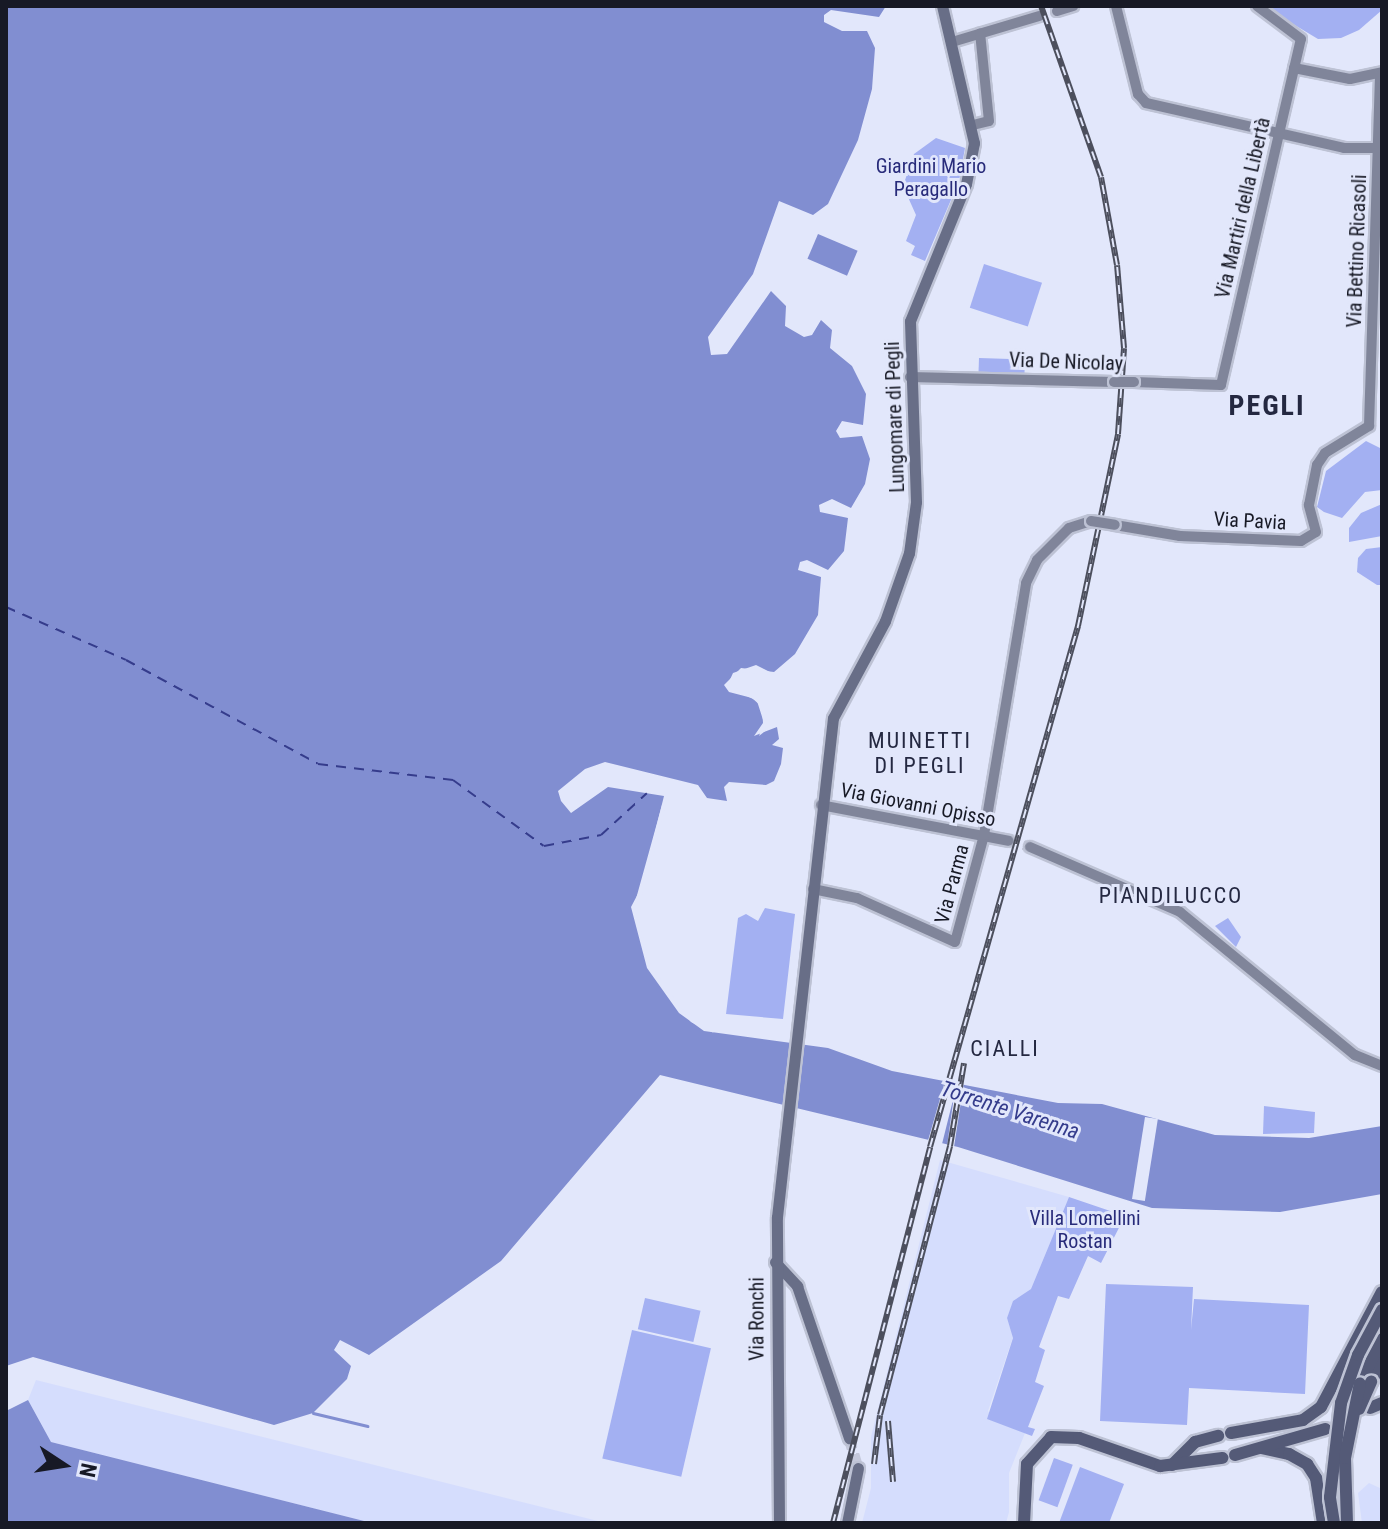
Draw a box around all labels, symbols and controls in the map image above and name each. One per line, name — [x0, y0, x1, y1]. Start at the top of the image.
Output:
street label: Via Martiri della Libertà — [1210, 115, 1276, 301]
park label: Giardini Mario Peragallo — [876, 155, 986, 202]
street label: Via Bettino Ricasoli — [1342, 174, 1372, 328]
street label: Lungomare di Pegli — [880, 341, 910, 493]
street label: Via De Nicolay — [1009, 348, 1123, 376]
district label: PEGLI — [1228, 389, 1306, 423]
street label: Via Pavia — [1213, 507, 1287, 535]
district label: MUINETTI DI PEGLI — [868, 727, 972, 778]
street label: Via Giovanni Opisso — [838, 778, 998, 832]
street label: Via Parma — [930, 842, 974, 926]
district label: PIANDILUCCO — [1099, 883, 1243, 909]
district label: CIALLI — [970, 1036, 1040, 1062]
water label: Torrente Varenna — [937, 1075, 1083, 1145]
park label: Villa Lomellini Rostan — [1029, 1206, 1141, 1253]
street label: Via Ronchi — [745, 1277, 769, 1361]
north arrow — [24, 1425, 104, 1505]
text: N — [74, 1461, 102, 1479]

